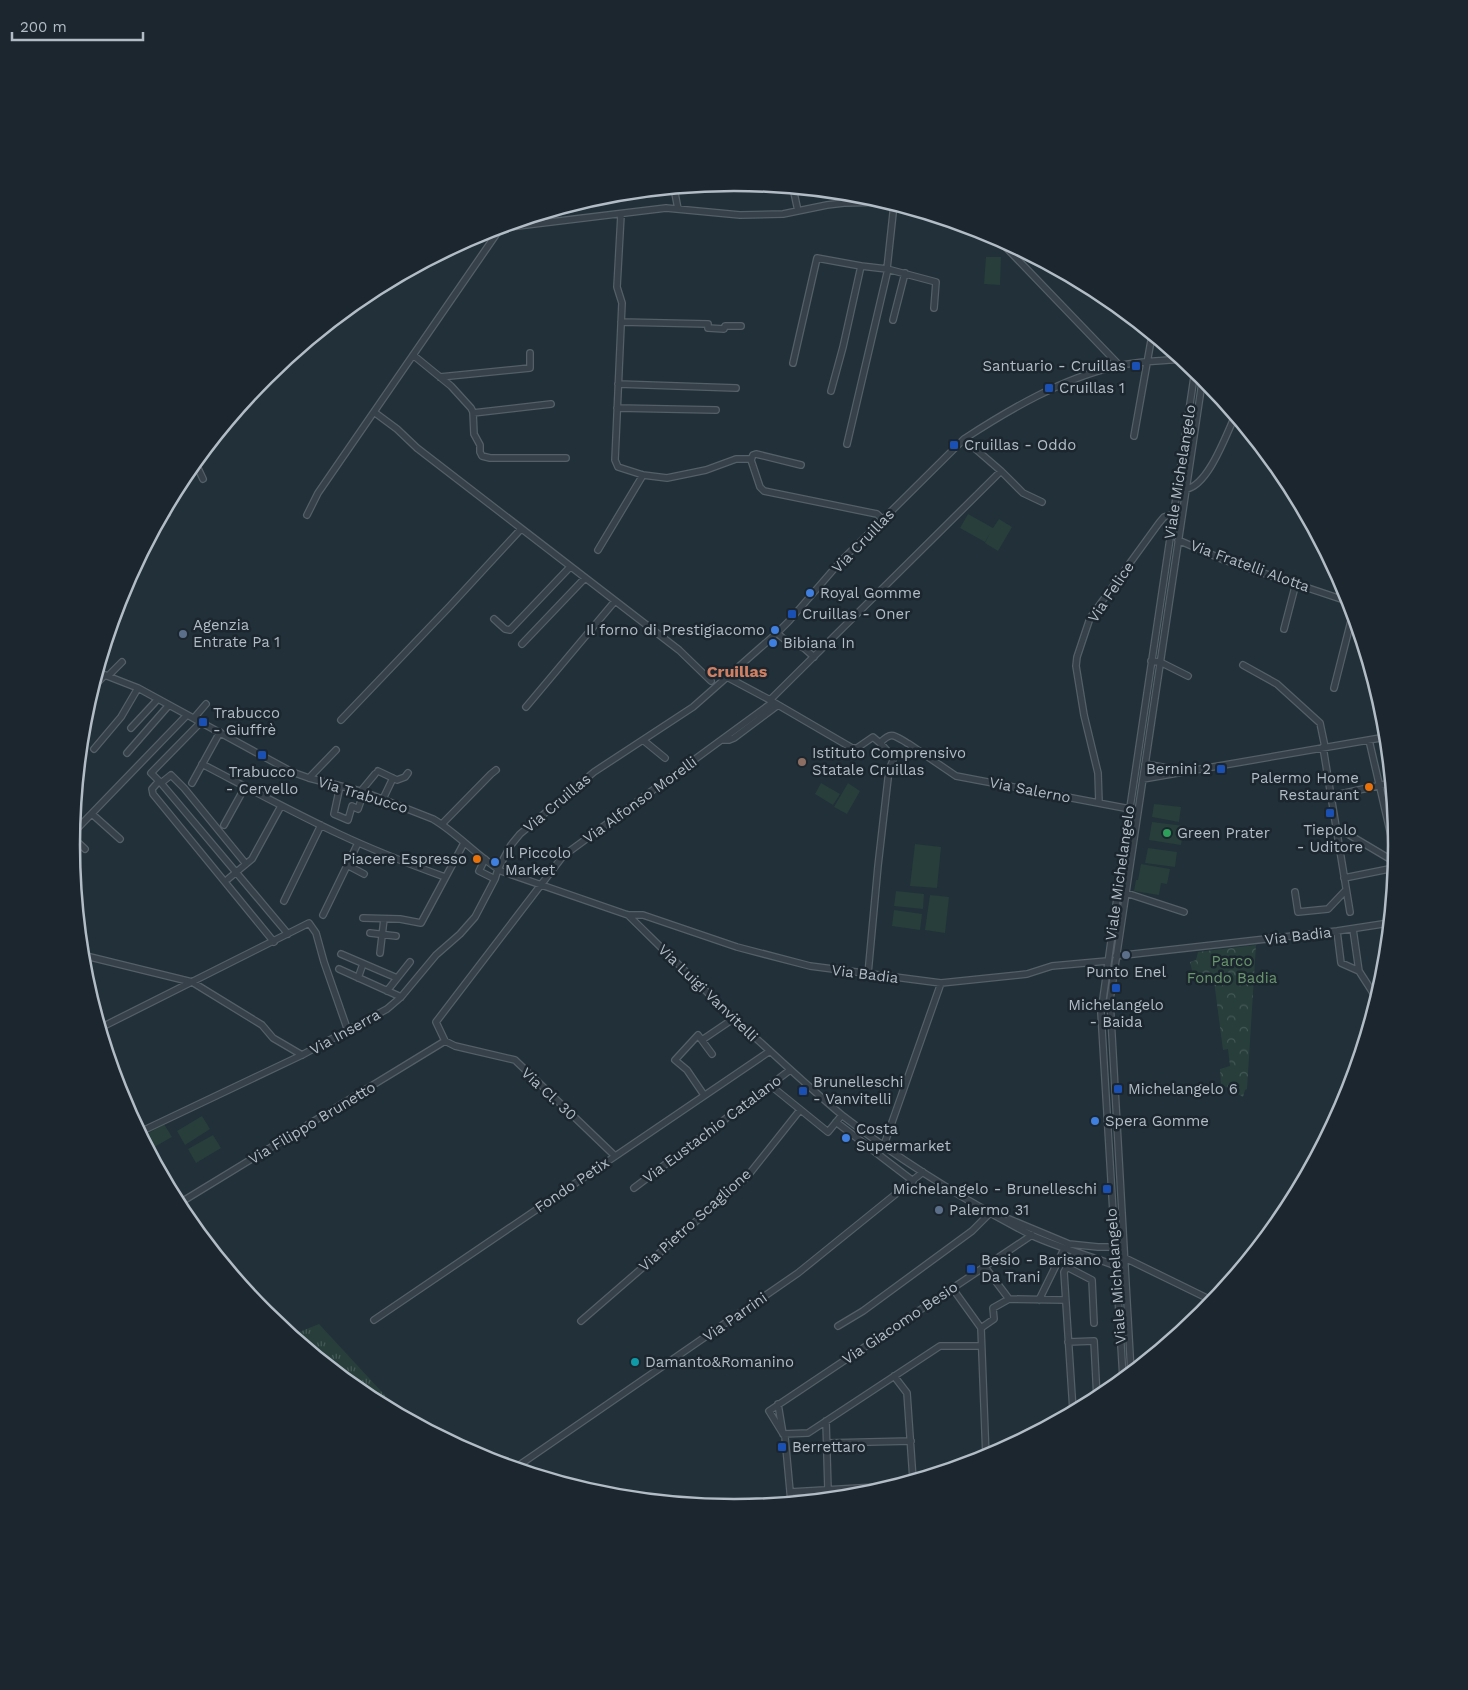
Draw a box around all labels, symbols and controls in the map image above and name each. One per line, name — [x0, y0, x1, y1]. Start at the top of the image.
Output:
scale bar — [12, 10, 144, 42]
text: 200 m — [20, 18, 67, 36]
place label: Santuario - Cruillas — [983, 357, 1126, 375]
marker: Santuario - Cruillas — [1130, 360, 1142, 372]
place label: Cruillas 1 — [1059, 379, 1125, 397]
marker: Cruillas 1 — [1043, 382, 1055, 394]
street label: Viale Michelangelo — [1160, 403, 1200, 541]
place label: Cruillas - Oddo — [964, 436, 1076, 454]
marker: Cruillas - Oddo — [948, 439, 960, 451]
street label: Via Cruillas — [828, 505, 898, 577]
street label: Via Fratelli Alotta — [1188, 536, 1313, 596]
street label: Via Felice — [1084, 558, 1138, 626]
place label: Royal Gomme — [820, 584, 921, 602]
marker: Royal Gomme — [804, 587, 816, 599]
place label: Cruillas - Oner — [802, 605, 910, 623]
marker: Cruillas - Oner — [786, 608, 798, 620]
place label: Agenzia Entrate Pa 1 — [193, 616, 280, 651]
place label: Il forno di Prestigiacomo — [586, 621, 765, 639]
marker: Il forno di Prestigiacomo — [769, 624, 781, 636]
marker: Agenzia Entrate Pa 1 — [177, 628, 189, 640]
place label: Bibiana In — [783, 634, 855, 652]
marker: Bibiana In — [767, 637, 779, 649]
district label: Cruillas — [707, 662, 768, 681]
place label: Trabucco - Giuffrè — [213, 704, 280, 739]
marker: Trabucco - Giuffrè — [197, 716, 209, 728]
place label: Istituto Comprensivo Statale Cruillas — [812, 744, 966, 779]
marker: Trabucco - Cervello — [256, 749, 268, 761]
street label: Via Alfonso Morelli — [580, 753, 700, 847]
marker: Istituto Comprensivo Statale Cruillas — [796, 756, 808, 768]
place label: Bernini 2 — [1146, 760, 1211, 778]
place label: Trabucco - Cervello — [226, 763, 298, 798]
marker: Bernini 2 — [1215, 763, 1227, 775]
place label: Palermo Home Restaurant — [1251, 769, 1360, 804]
street label: Via Cruillas — [520, 770, 594, 836]
street label: Via Trabucco — [316, 773, 410, 817]
street label: Via Salerno — [988, 773, 1072, 807]
marker: Palermo Home Restaurant — [1363, 781, 1375, 793]
street label: Viale Michelangelo — [1102, 804, 1138, 942]
marker: Tiepolo - Uditore — [1324, 807, 1336, 819]
place label: Tiepolo - Uditore — [1297, 821, 1363, 856]
place label: Green Prater — [1177, 824, 1270, 842]
marker: Green Prater — [1161, 827, 1173, 839]
place label: Il Piccolo Market — [505, 844, 571, 879]
place label: Piacere Espresso — [342, 850, 467, 868]
marker: Piacere Espresso — [471, 853, 483, 865]
marker: Il Piccolo Market — [489, 856, 501, 868]
street label: Via Badia — [1264, 923, 1333, 949]
street label: Via Luigi Vanvitelli — [654, 941, 762, 1045]
marker: Punto Enel — [1120, 949, 1132, 961]
park label: Parco Fondo Badia — [1187, 952, 1278, 987]
street label: Via Badia — [831, 961, 900, 987]
place label: Punto Enel — [1086, 963, 1166, 981]
marker: Michelangelo - Baida — [1110, 982, 1122, 994]
place label: Michelangelo - Baida — [1068, 996, 1164, 1031]
street label: Via Inserra — [307, 1005, 384, 1059]
street label: Via Cl. 30 — [518, 1064, 580, 1124]
street label: Via Eustachio Catalano — [639, 1071, 785, 1187]
place label: Brunelleschi - Vanvitelli — [813, 1073, 904, 1108]
street label: Via Filippo Brunetto — [245, 1078, 379, 1168]
place label: Michelangelo 6 — [1128, 1080, 1238, 1098]
marker: Michelangelo 6 — [1112, 1083, 1124, 1095]
marker: Brunelleschi - Vanvitelli — [797, 1085, 809, 1097]
place label: Spera Gomme — [1105, 1112, 1209, 1130]
marker: Spera Gomme — [1089, 1115, 1101, 1127]
place label: Costa Supermarket — [856, 1120, 952, 1155]
marker: Costa Supermarket — [840, 1132, 852, 1144]
street label: Fondo Petix — [531, 1154, 613, 1216]
street label: Via Pietro Scaglione — [635, 1165, 755, 1275]
place label: Michelangelo - Brunelleschi — [893, 1180, 1097, 1198]
marker: Michelangelo - Brunelleschi — [1101, 1183, 1113, 1195]
place label: Palermo 31 — [949, 1201, 1029, 1219]
marker: Palermo 31 — [933, 1204, 945, 1216]
street label: Viale Michelangelo — [1102, 1207, 1130, 1345]
place label: Besio - Barisano Da Trani — [981, 1251, 1101, 1286]
marker: Besio - Barisano Da Trani — [965, 1263, 977, 1275]
street label: Via Giacomo Besio — [839, 1278, 961, 1368]
street label: Via Parrini — [699, 1288, 771, 1346]
place label: Damanto&Romanino — [645, 1353, 794, 1371]
marker: Damanto&Romanino — [629, 1356, 641, 1368]
place label: Berrettaro — [792, 1438, 866, 1456]
marker: Berrettaro — [776, 1441, 788, 1453]

